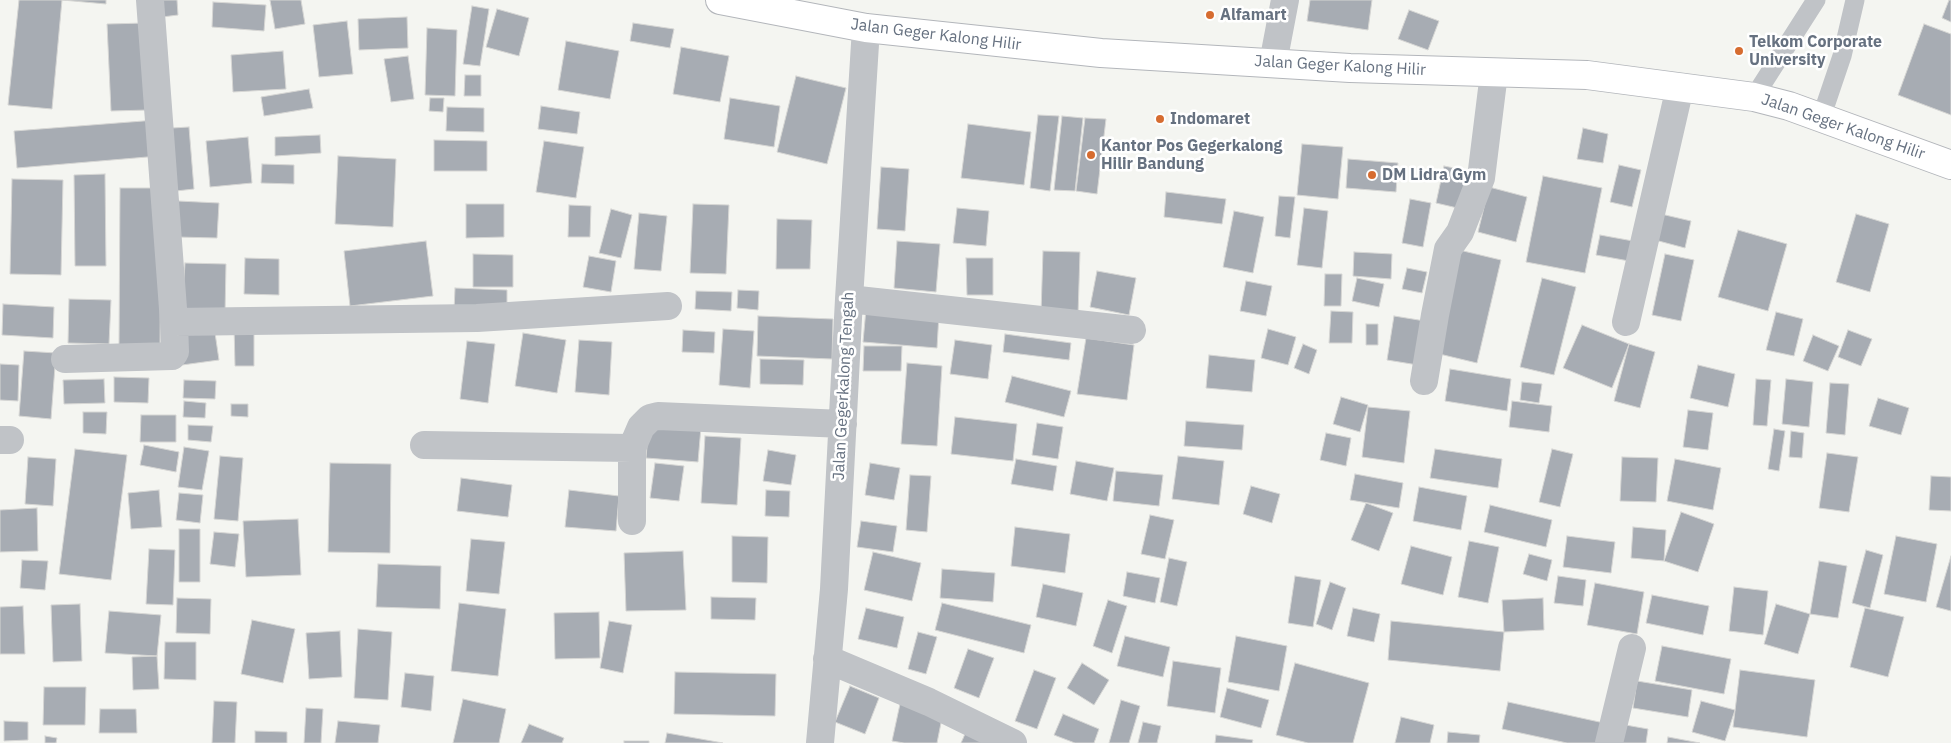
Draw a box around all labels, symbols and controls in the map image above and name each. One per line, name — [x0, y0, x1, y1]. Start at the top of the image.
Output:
place label: Alfamart — [1220, 5, 1287, 25]
marker: Alfamart — [1204, 9, 1216, 21]
street label: Jalan Geger Kalong Hilir — [850, 15, 1022, 55]
place label: Telkom Corporate University — [1749, 32, 1882, 70]
marker: Telkom Corporate University — [1733, 45, 1745, 57]
street label: Jalan Geger Kalong Hilir — [1254, 52, 1426, 80]
street label: Jalan Geger Kalong Hilir — [1759, 90, 1927, 164]
place label: Indomaret — [1170, 109, 1250, 129]
marker: Indomaret — [1154, 113, 1166, 125]
place label: Kantor Pos Gegerkalong Hilir Bandung — [1101, 136, 1282, 174]
marker: Kantor Pos Gegerkalong Hilir Bandung — [1085, 149, 1097, 161]
place label: DM Lidra Gym — [1382, 165, 1486, 185]
marker: DM Lidra Gym — [1366, 169, 1378, 181]
street label: Jalan Gegerkalong Tengah — [829, 291, 859, 481]

